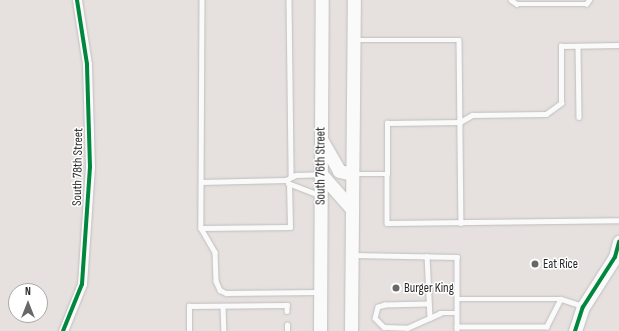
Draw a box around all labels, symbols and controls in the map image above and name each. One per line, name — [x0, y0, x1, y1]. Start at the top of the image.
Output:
street label: South 76th Street — [313, 127, 329, 205]
street label: South 78th Street — [70, 128, 86, 206]
place label: Eat Rice — [543, 256, 578, 272]
marker: Eat Rice — [530, 259, 540, 269]
place label: Burger King — [404, 280, 454, 296]
north arrow — [8, 283, 48, 323]
marker: Burger King — [391, 283, 401, 293]
text: N — [25, 285, 31, 298]

